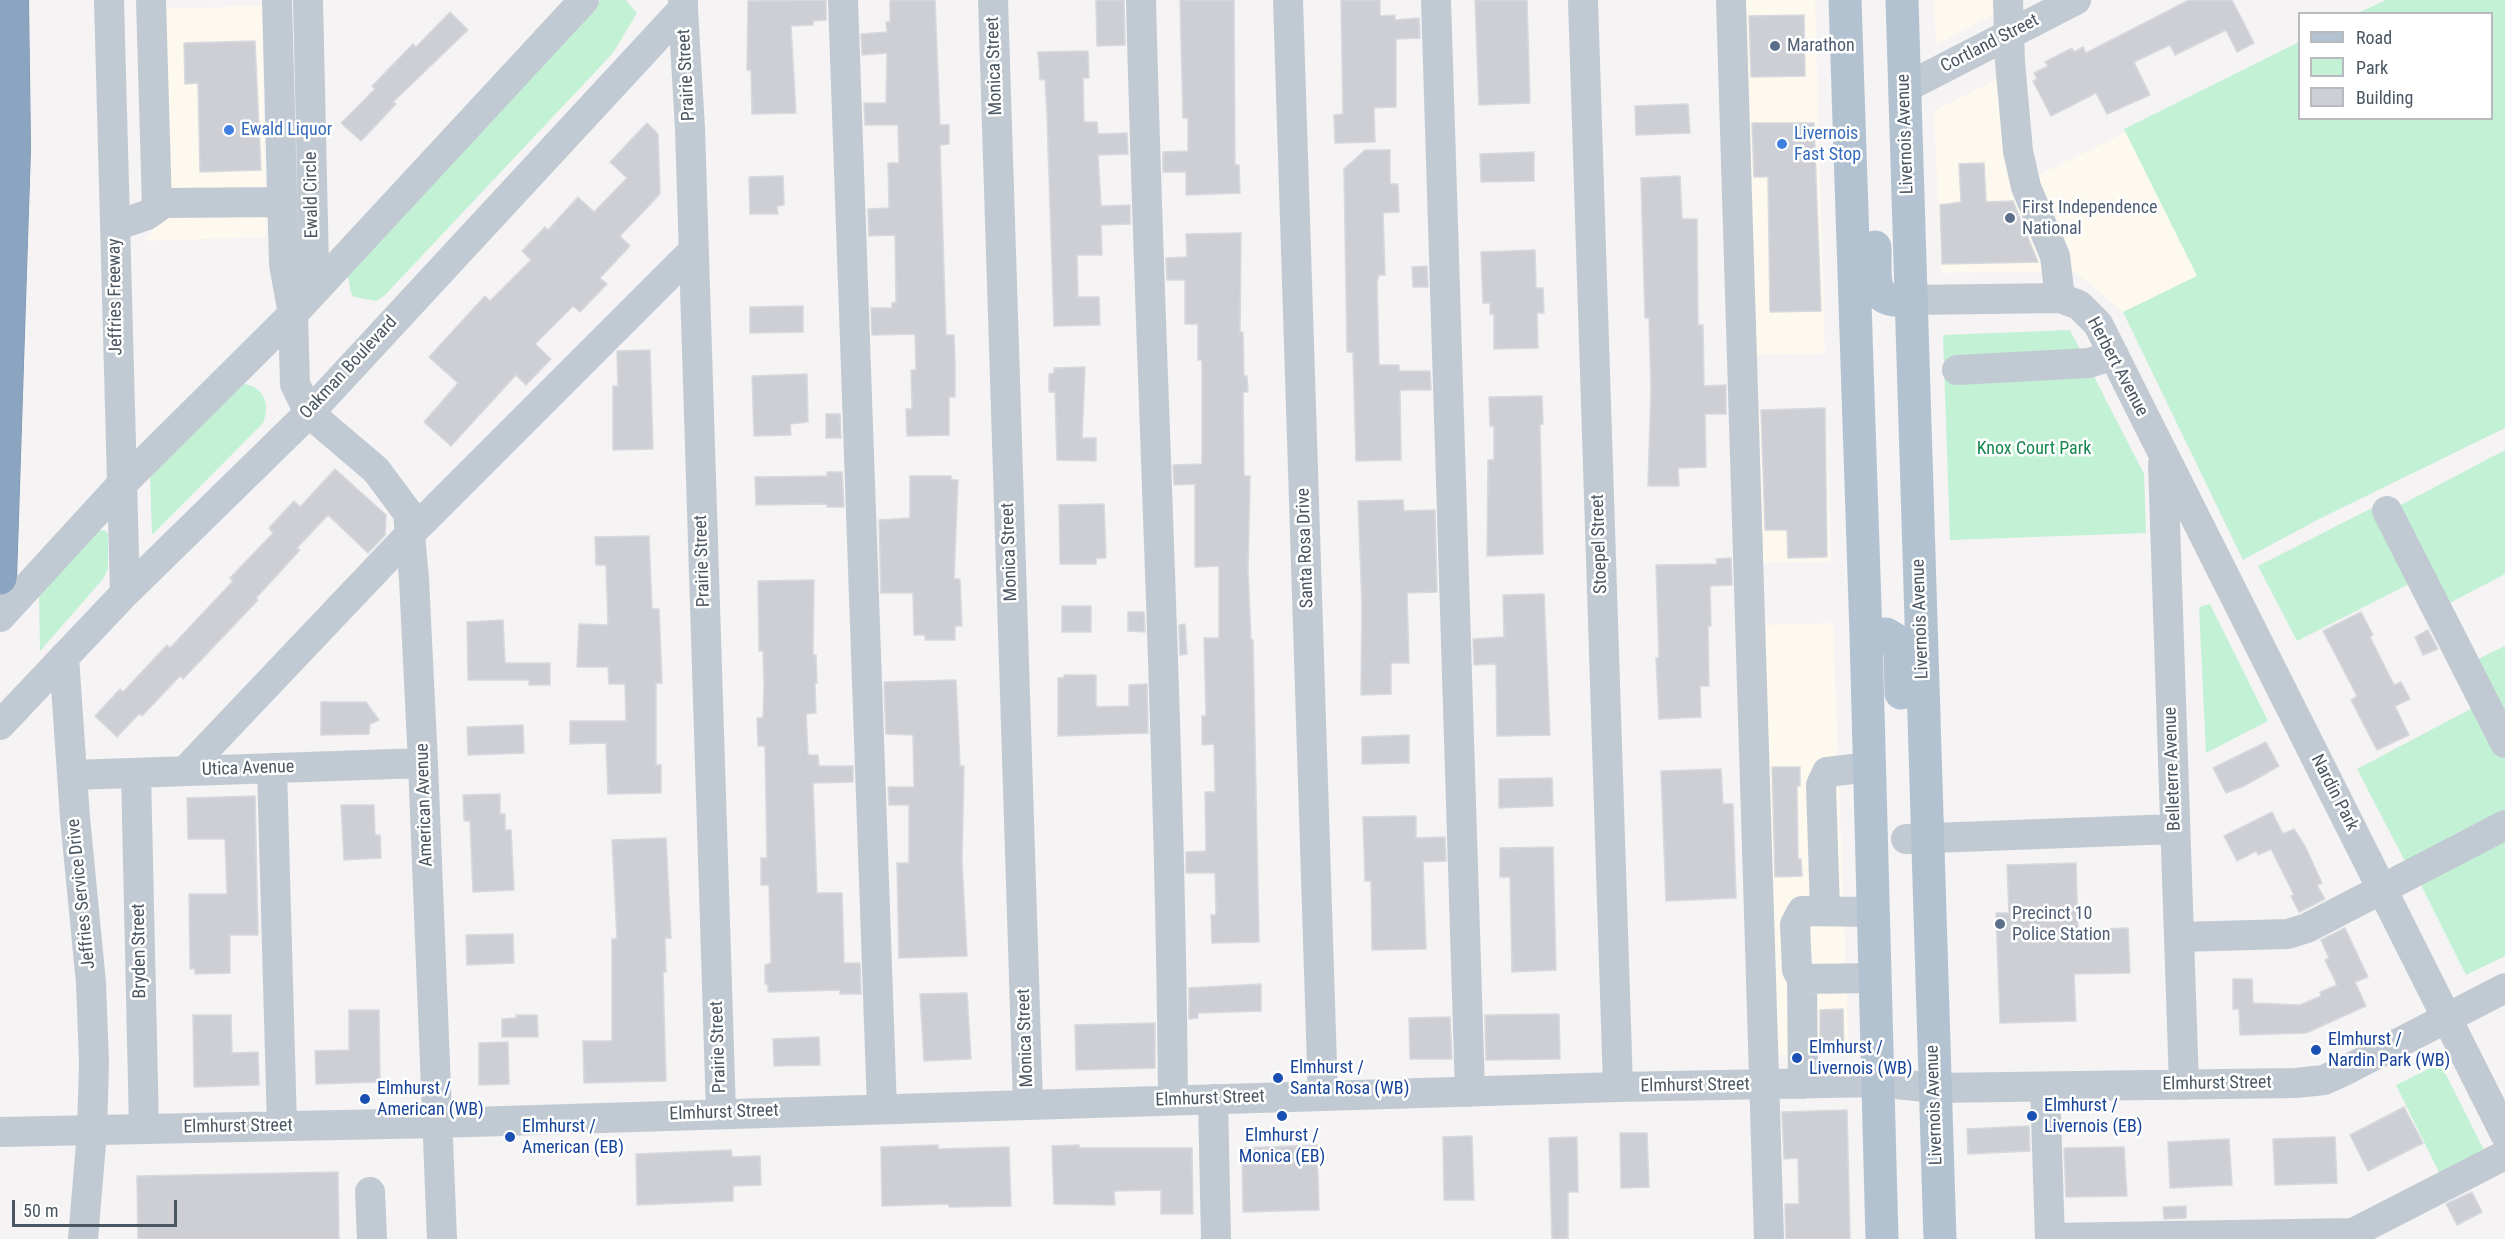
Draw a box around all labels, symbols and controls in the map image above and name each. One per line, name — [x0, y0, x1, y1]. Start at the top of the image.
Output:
street label: Cortland Street — [1937, 10, 2043, 78]
legend — [2298, 12, 2493, 120]
street label: Monica Street — [982, 16, 1008, 116]
text: Road — [2356, 27, 2392, 48]
street label: Prairie Street — [674, 28, 700, 122]
place label: Marathon — [1787, 35, 1855, 57]
marker: Marathon — [1768, 39, 1782, 53]
text: Park — [2356, 57, 2388, 78]
street label: Livernois Avenue — [1893, 74, 1919, 194]
text: Building — [2356, 87, 2413, 108]
place label: Ewald Liquor — [241, 119, 332, 141]
marker: Ewald Liquor — [222, 123, 236, 137]
place label: Livernois Fast Stop — [1794, 123, 1861, 166]
marker: Livernois Fast Stop — [1775, 137, 1789, 151]
street label: Ewald Circle — [300, 151, 324, 239]
place label: First Independence National — [2022, 197, 2157, 240]
marker: First Independence National — [2003, 211, 2017, 225]
street label: Jeffries Freeway — [104, 238, 128, 356]
street label: Oakman Boulevard — [296, 312, 402, 424]
street label: Herbert Avenue — [2082, 314, 2152, 420]
park label: Knox Court Park — [1977, 438, 2091, 460]
street label: Santa Rosa Drive — [1293, 488, 1319, 608]
street label: Stoepel Street — [1587, 494, 1613, 594]
street label: Monica Street — [997, 502, 1023, 602]
street label: Prairie Street — [691, 515, 715, 607]
street label: Livernois Avenue — [1908, 559, 1934, 679]
street label: Belleterre Avenue — [2160, 707, 2186, 831]
street label: American Avenue — [412, 743, 438, 867]
street label: Nardin Park — [2306, 751, 2362, 835]
street label: Utica Avenue — [201, 757, 295, 781]
street label: Jeffries Service Drive — [63, 818, 101, 970]
street label: Bryden Street — [128, 903, 152, 999]
place label: Precinct 10 Police Station — [2012, 903, 2111, 946]
marker: Precinct 10 Police Station — [1993, 917, 2007, 931]
street label: Monica Street — [1013, 988, 1039, 1088]
street label: Prairie Street — [707, 1001, 731, 1093]
place label: Elmhurst / Nardin Park (WB) — [2328, 1029, 2450, 1072]
place label: Elmhurst / Livernois (WB) — [1809, 1037, 1913, 1080]
marker: Elmhurst / Nardin Park (WB) — [2309, 1043, 2323, 1057]
street label: Livernois Avenue — [1922, 1045, 1948, 1165]
marker: Elmhurst / Livernois (WB) — [1790, 1051, 1804, 1065]
place label: Elmhurst / Santa Rosa (WB) — [1290, 1057, 1409, 1100]
marker: Elmhurst / Santa Rosa (WB) — [1271, 1071, 1285, 1085]
street label: Elmhurst Street — [2162, 1072, 2272, 1096]
street label: Elmhurst Street — [1640, 1074, 1750, 1098]
place label: Elmhurst / American (WB) — [377, 1078, 484, 1120]
street label: Elmhurst Street — [1155, 1086, 1265, 1112]
marker: Elmhurst / American (WB) — [358, 1092, 372, 1106]
place label: Elmhurst / Livernois (EB) — [2044, 1095, 2143, 1138]
street label: Elmhurst Street — [669, 1100, 779, 1126]
marker: Elmhurst / Monica (EB) — [1275, 1109, 1289, 1123]
marker: Elmhurst / Livernois (EB) — [2025, 1109, 2039, 1123]
street label: Elmhurst Street — [183, 1115, 293, 1139]
place label: Elmhurst / American (EB) — [522, 1116, 624, 1158]
place label: Elmhurst / Monica (EB) — [1239, 1125, 1325, 1168]
marker: Elmhurst / American (EB) — [503, 1130, 517, 1144]
scale bar — [15, 1188, 180, 1226]
text: 50 m — [23, 1200, 58, 1221]

